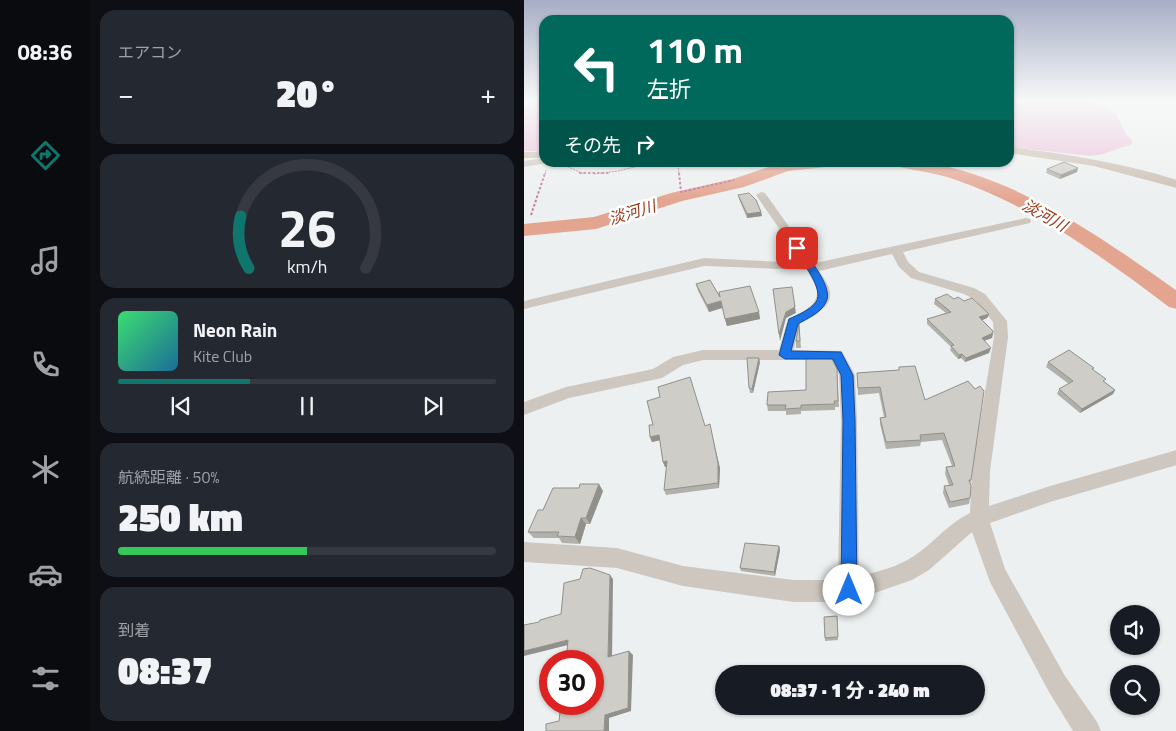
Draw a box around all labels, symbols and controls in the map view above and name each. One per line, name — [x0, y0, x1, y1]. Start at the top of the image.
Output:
text: 110 m — [647, 23, 743, 77]
text: 08:36 — [18, 35, 72, 69]
icon: left — [564, 35, 629, 100]
text: エアコン — [118, 40, 182, 64]
text: 20° — [276, 64, 338, 122]
text: − — [118, 72, 134, 115]
text: + — [480, 72, 496, 115]
text: 左折 — [647, 72, 691, 106]
text: その先 — [564, 130, 621, 159]
icon: right — [631, 130, 659, 158]
icon: directions — [28, 138, 63, 173]
text: 26 — [278, 188, 336, 267]
water label: 淡河川 — [606, 193, 660, 230]
water label: 淡河川 — [1018, 193, 1074, 238]
pin — [776, 227, 818, 269]
icon: arrive — [783, 234, 811, 262]
icon: music — [28, 243, 63, 278]
text: km/h — [287, 253, 327, 280]
text: Neon Rain — [193, 315, 277, 344]
text: Kite Club — [193, 344, 252, 368]
icon: phone — [28, 347, 63, 382]
icon: previous — [167, 392, 195, 420]
icon: pause — [293, 392, 321, 420]
icon: next — [419, 392, 447, 420]
icon: climate — [28, 452, 63, 487]
text: 航続距離 · 50% — [118, 465, 219, 489]
text: 250 km — [118, 488, 243, 546]
icon: car — [28, 557, 63, 592]
position arrow — [822, 563, 874, 615]
map controls — [1110, 605, 1160, 715]
button: sound — [1110, 605, 1160, 655]
text: 到着 — [118, 618, 150, 642]
text: 08:37 — [118, 641, 213, 699]
speed limit sign: 30 — [539, 650, 604, 715]
icon: filters — [28, 661, 63, 696]
button: search — [1110, 665, 1160, 715]
text: 08:37 · 1 分 · 240 m — [770, 675, 930, 704]

